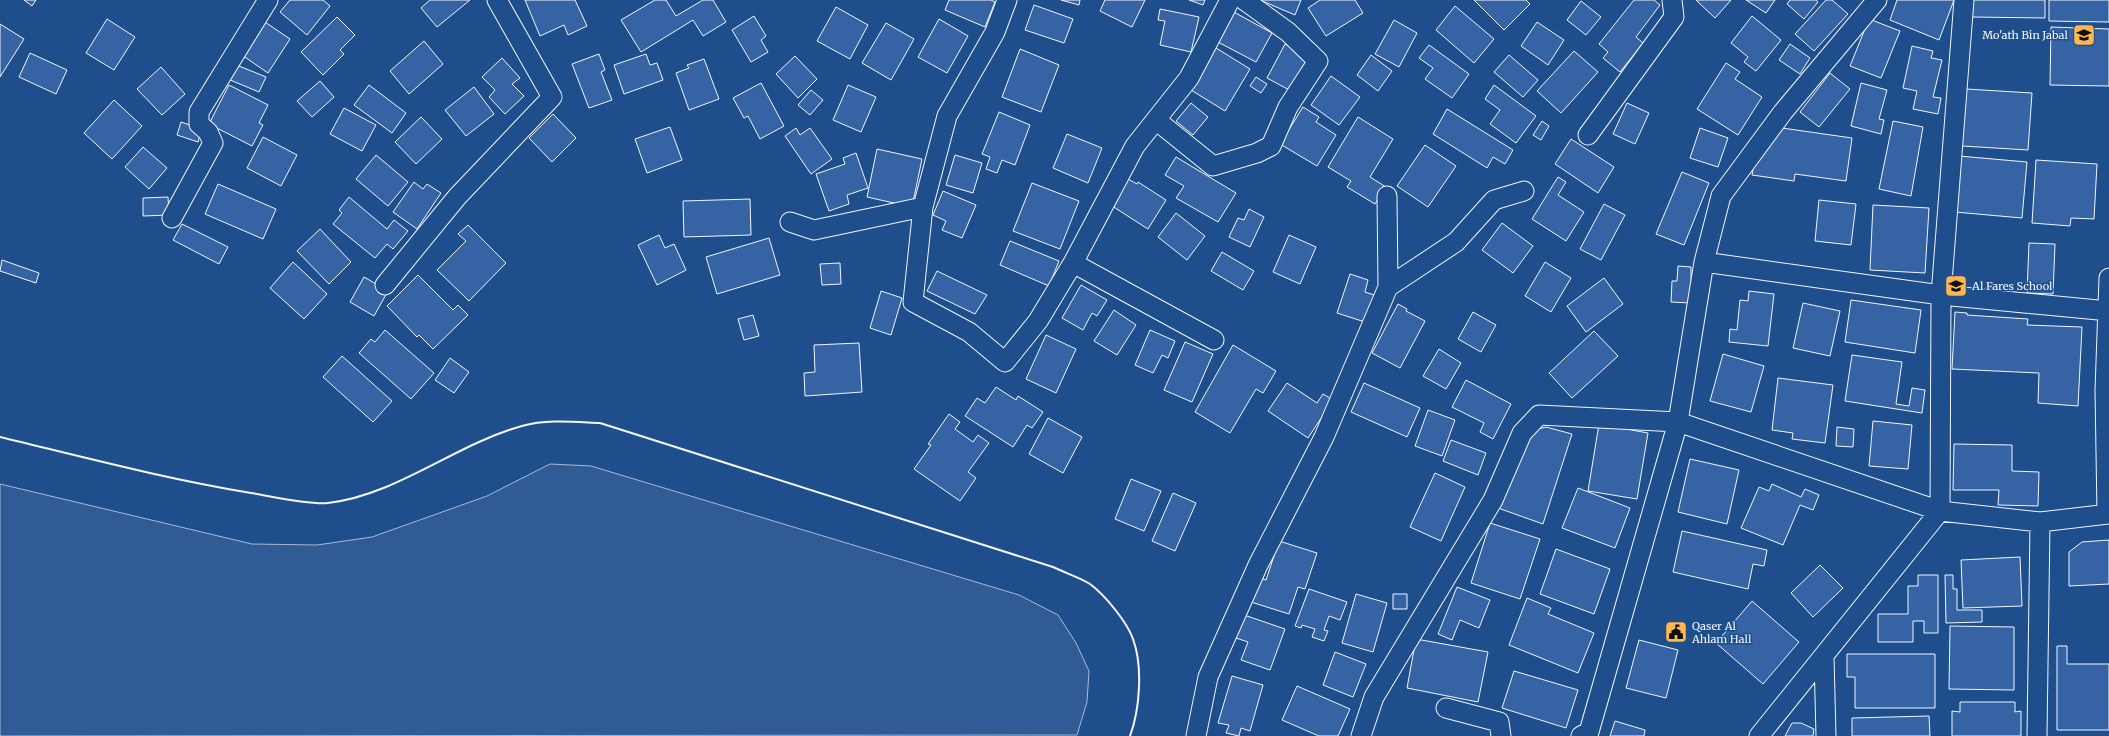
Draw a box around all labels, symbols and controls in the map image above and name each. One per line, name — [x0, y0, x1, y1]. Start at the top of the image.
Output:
school or university icon: Mo'ath Bin Jabal — [2071, 22, 2097, 48]
place label: Mo'ath Bin Jabal — [1982, 28, 2069, 42]
school or university icon: Al Fares School — [1943, 273, 1969, 299]
place label: Al Fares School — [1971, 279, 2053, 293]
public building icon: Qaser Al Ahlam Hall — [1663, 619, 1689, 645]
place label: Qaser Al Ahlam Hall — [1691, 619, 1752, 646]

